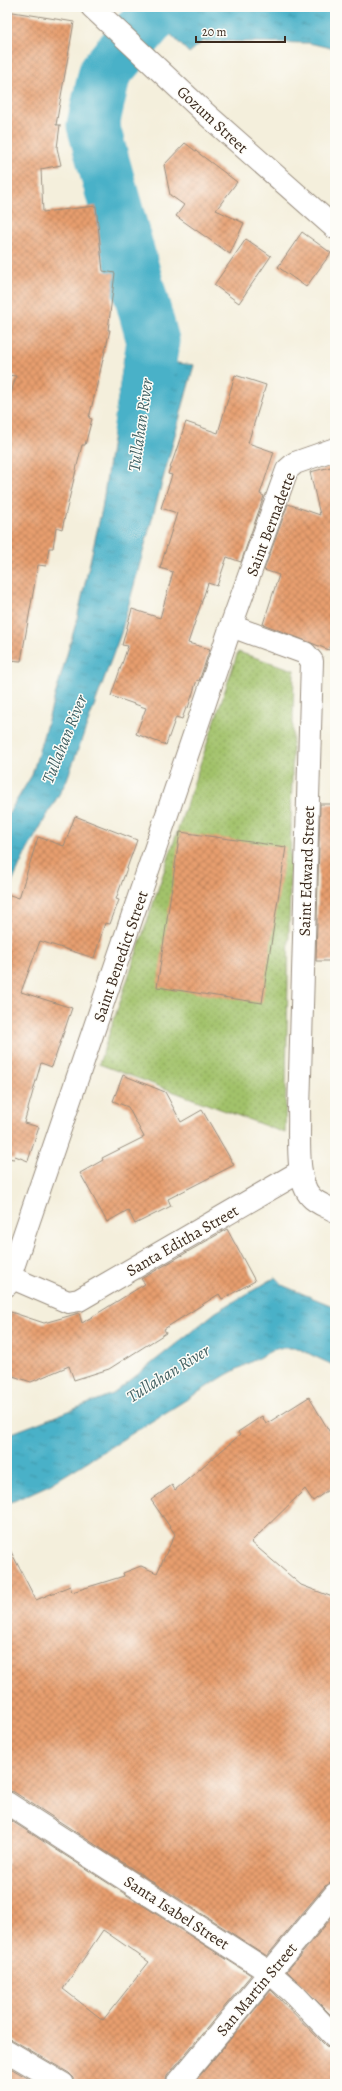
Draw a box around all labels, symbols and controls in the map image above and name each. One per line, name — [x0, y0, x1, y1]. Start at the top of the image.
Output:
scale bar — [196, 18, 285, 44]
text: 20 m — [202, 24, 226, 40]
street label: Gozum Street — [172, 81, 253, 159]
water label: Tullahan River — [123, 376, 159, 473]
street label: Saint Bernadette — [241, 469, 301, 580]
water label: Tullahan River — [36, 690, 93, 787]
street label: Saint Edward Street — [294, 805, 320, 937]
street label: Saint Benedict Street — [88, 888, 154, 1025]
street label: Santa Editha Street — [122, 1200, 243, 1282]
water label: Tullahan River — [122, 1338, 215, 1408]
street label: Santa Isabel Street — [120, 1871, 233, 1955]
street label: San Martin Street — [211, 1938, 302, 2041]

